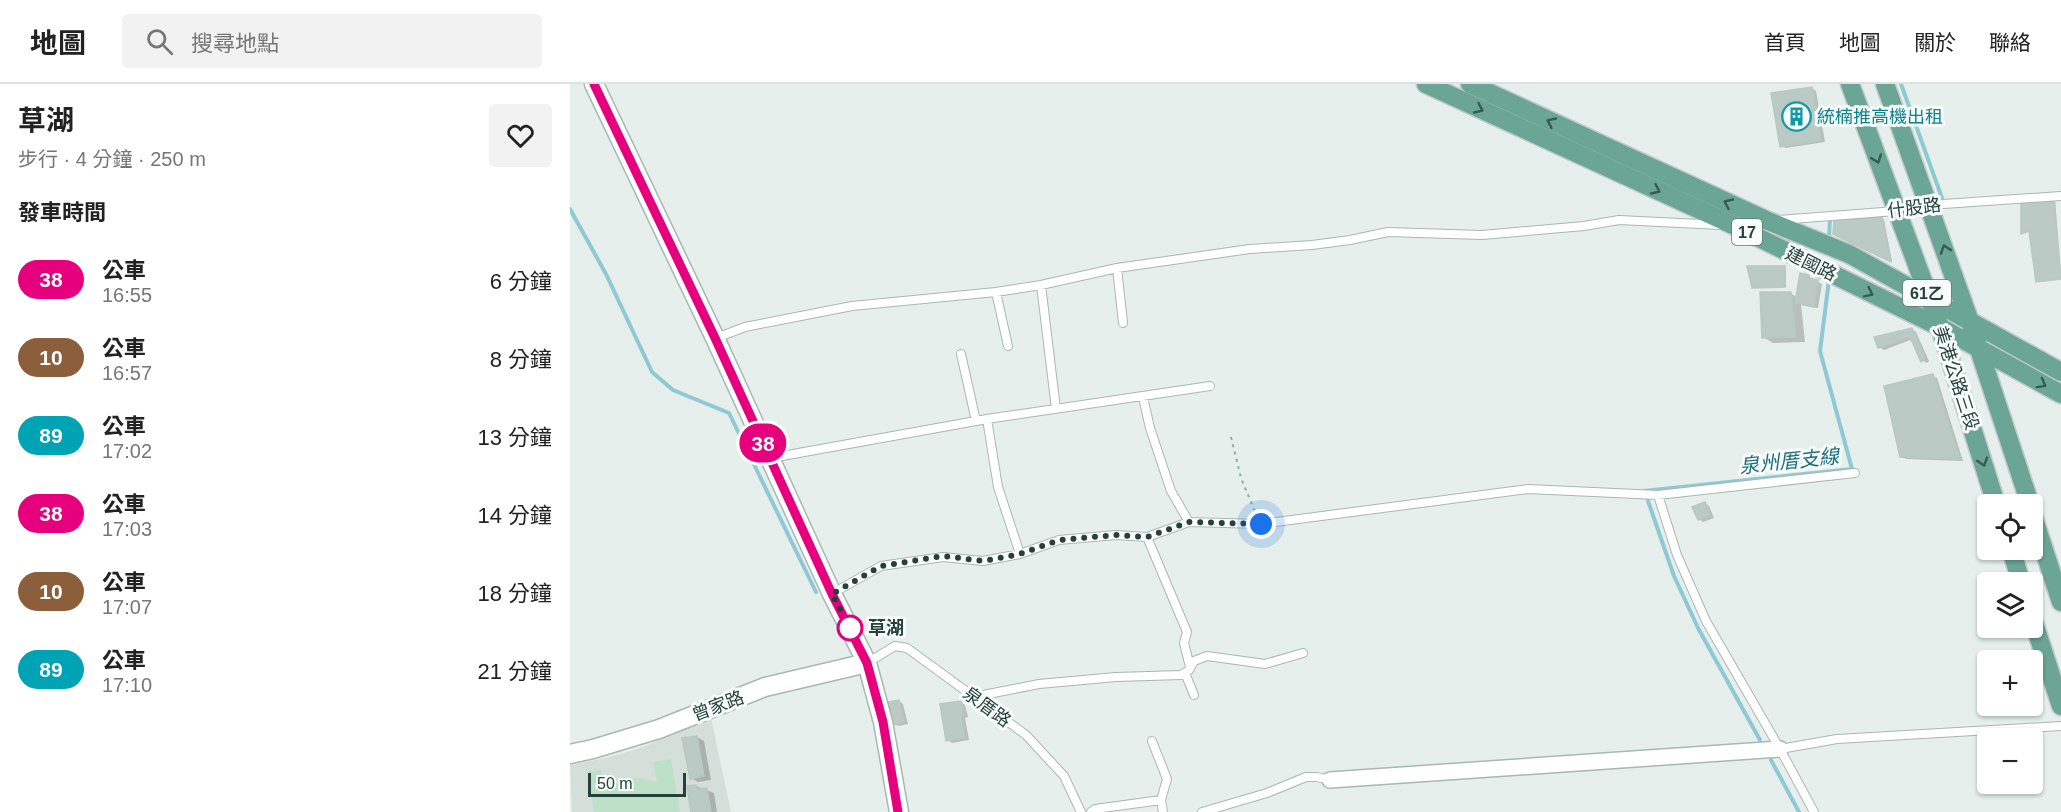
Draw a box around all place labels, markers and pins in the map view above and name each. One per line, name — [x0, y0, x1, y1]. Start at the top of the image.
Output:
building icon: 統楠推高機出租 — [1780, 101, 1812, 133]
place label: 統楠推高機出租 — [1817, 107, 1943, 127]
marker: 草湖 — [837, 615, 863, 641]
place label: 草湖 — [868, 618, 904, 638]

